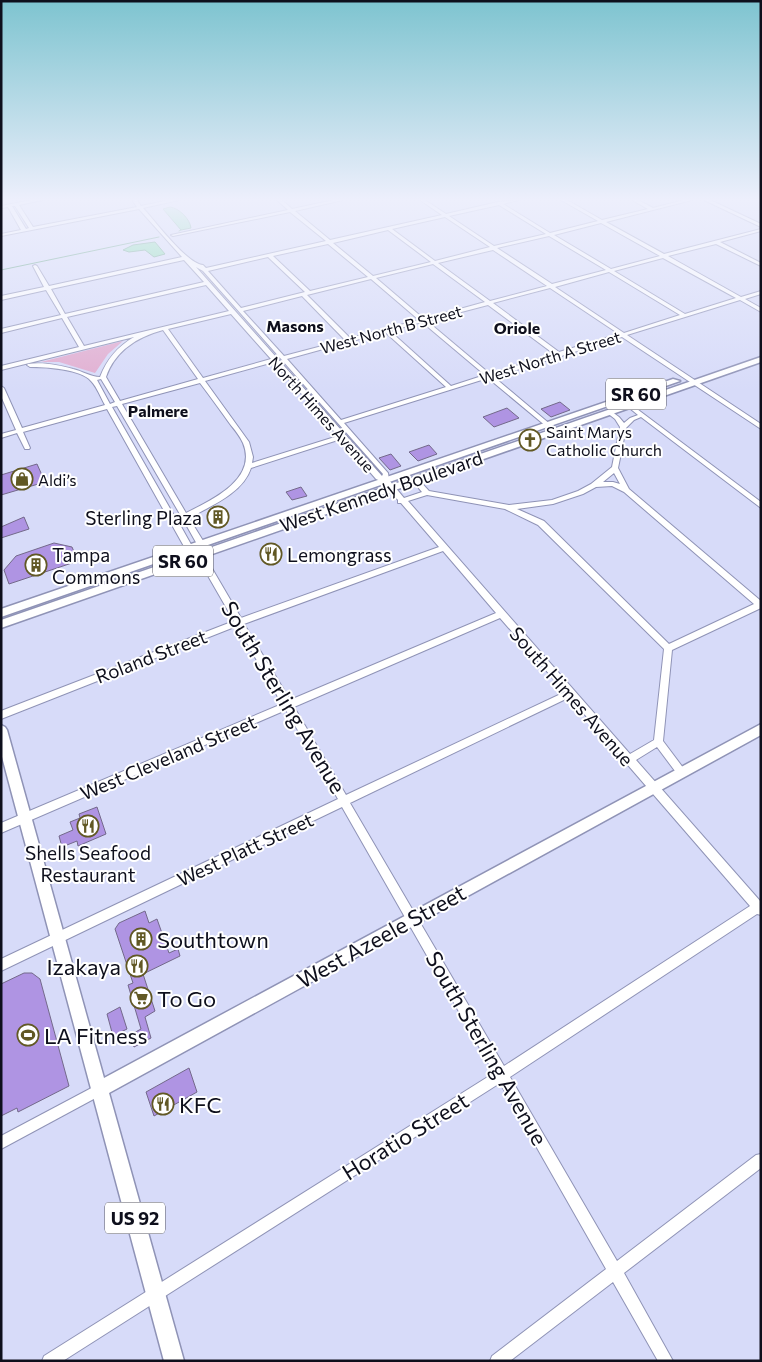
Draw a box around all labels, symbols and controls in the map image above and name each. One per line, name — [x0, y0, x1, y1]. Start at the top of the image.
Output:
street label: West North B Street — [318, 301, 464, 357]
district label: Masons — [266, 316, 324, 335]
district label: Oriole — [494, 318, 540, 337]
street label: West North A Street — [477, 326, 623, 388]
street label: North Himes Avenue — [265, 352, 379, 476]
road number: SR 60 — [606, 378, 666, 409]
district label: Palmere — [128, 401, 188, 420]
place label: Saint Marys Catholic Church — [546, 422, 662, 459]
church icon: Saint Marys Catholic Church — [518, 428, 542, 452]
street label: West Kennedy Boulevard — [277, 445, 485, 537]
shop icon: Aldi’s — [10, 467, 34, 491]
place label: Aldi’s — [38, 470, 76, 489]
building icon: Sterling Plaza — [206, 505, 230, 529]
place label: Sterling Plaza — [85, 506, 202, 529]
restaurant icon: Lemongrass — [259, 542, 283, 566]
place label: Tampa Commons — [52, 543, 140, 588]
place label: Lemongrass — [287, 543, 392, 566]
road number: SR 60 — [153, 546, 213, 576]
building icon: Tampa Commons — [24, 553, 48, 577]
street label: South Sterling Avenue — [216, 596, 352, 798]
street label: South Himes Avenue — [505, 622, 639, 770]
street label: Roland Street — [92, 624, 210, 688]
street label: West Cleveland Street — [76, 709, 260, 805]
street label: West Platt Street — [173, 807, 317, 891]
restaurant icon: Shells Seafood Restaurant — [76, 814, 100, 838]
place label: Shells Seafood Restaurant — [25, 841, 151, 886]
street label: West Azeele Street — [292, 878, 470, 994]
place label: Southtown — [157, 926, 269, 953]
building icon: Southtown — [129, 927, 153, 951]
street label: South Sterling Avenue — [420, 946, 554, 1150]
place label: Izakaya — [47, 953, 121, 980]
restaurant icon: Izakaya — [125, 954, 149, 978]
place label: To Go — [157, 985, 216, 1012]
supermarket icon: To Go — [129, 986, 153, 1010]
place label: LA Fitness — [44, 1022, 147, 1049]
sports icon: LA Fitness — [16, 1023, 40, 1047]
street label: Horatio Street — [337, 1086, 473, 1186]
place label: KFC — [179, 1091, 221, 1118]
restaurant icon: KFC — [151, 1092, 175, 1116]
road number: US 92 — [105, 1202, 165, 1234]

